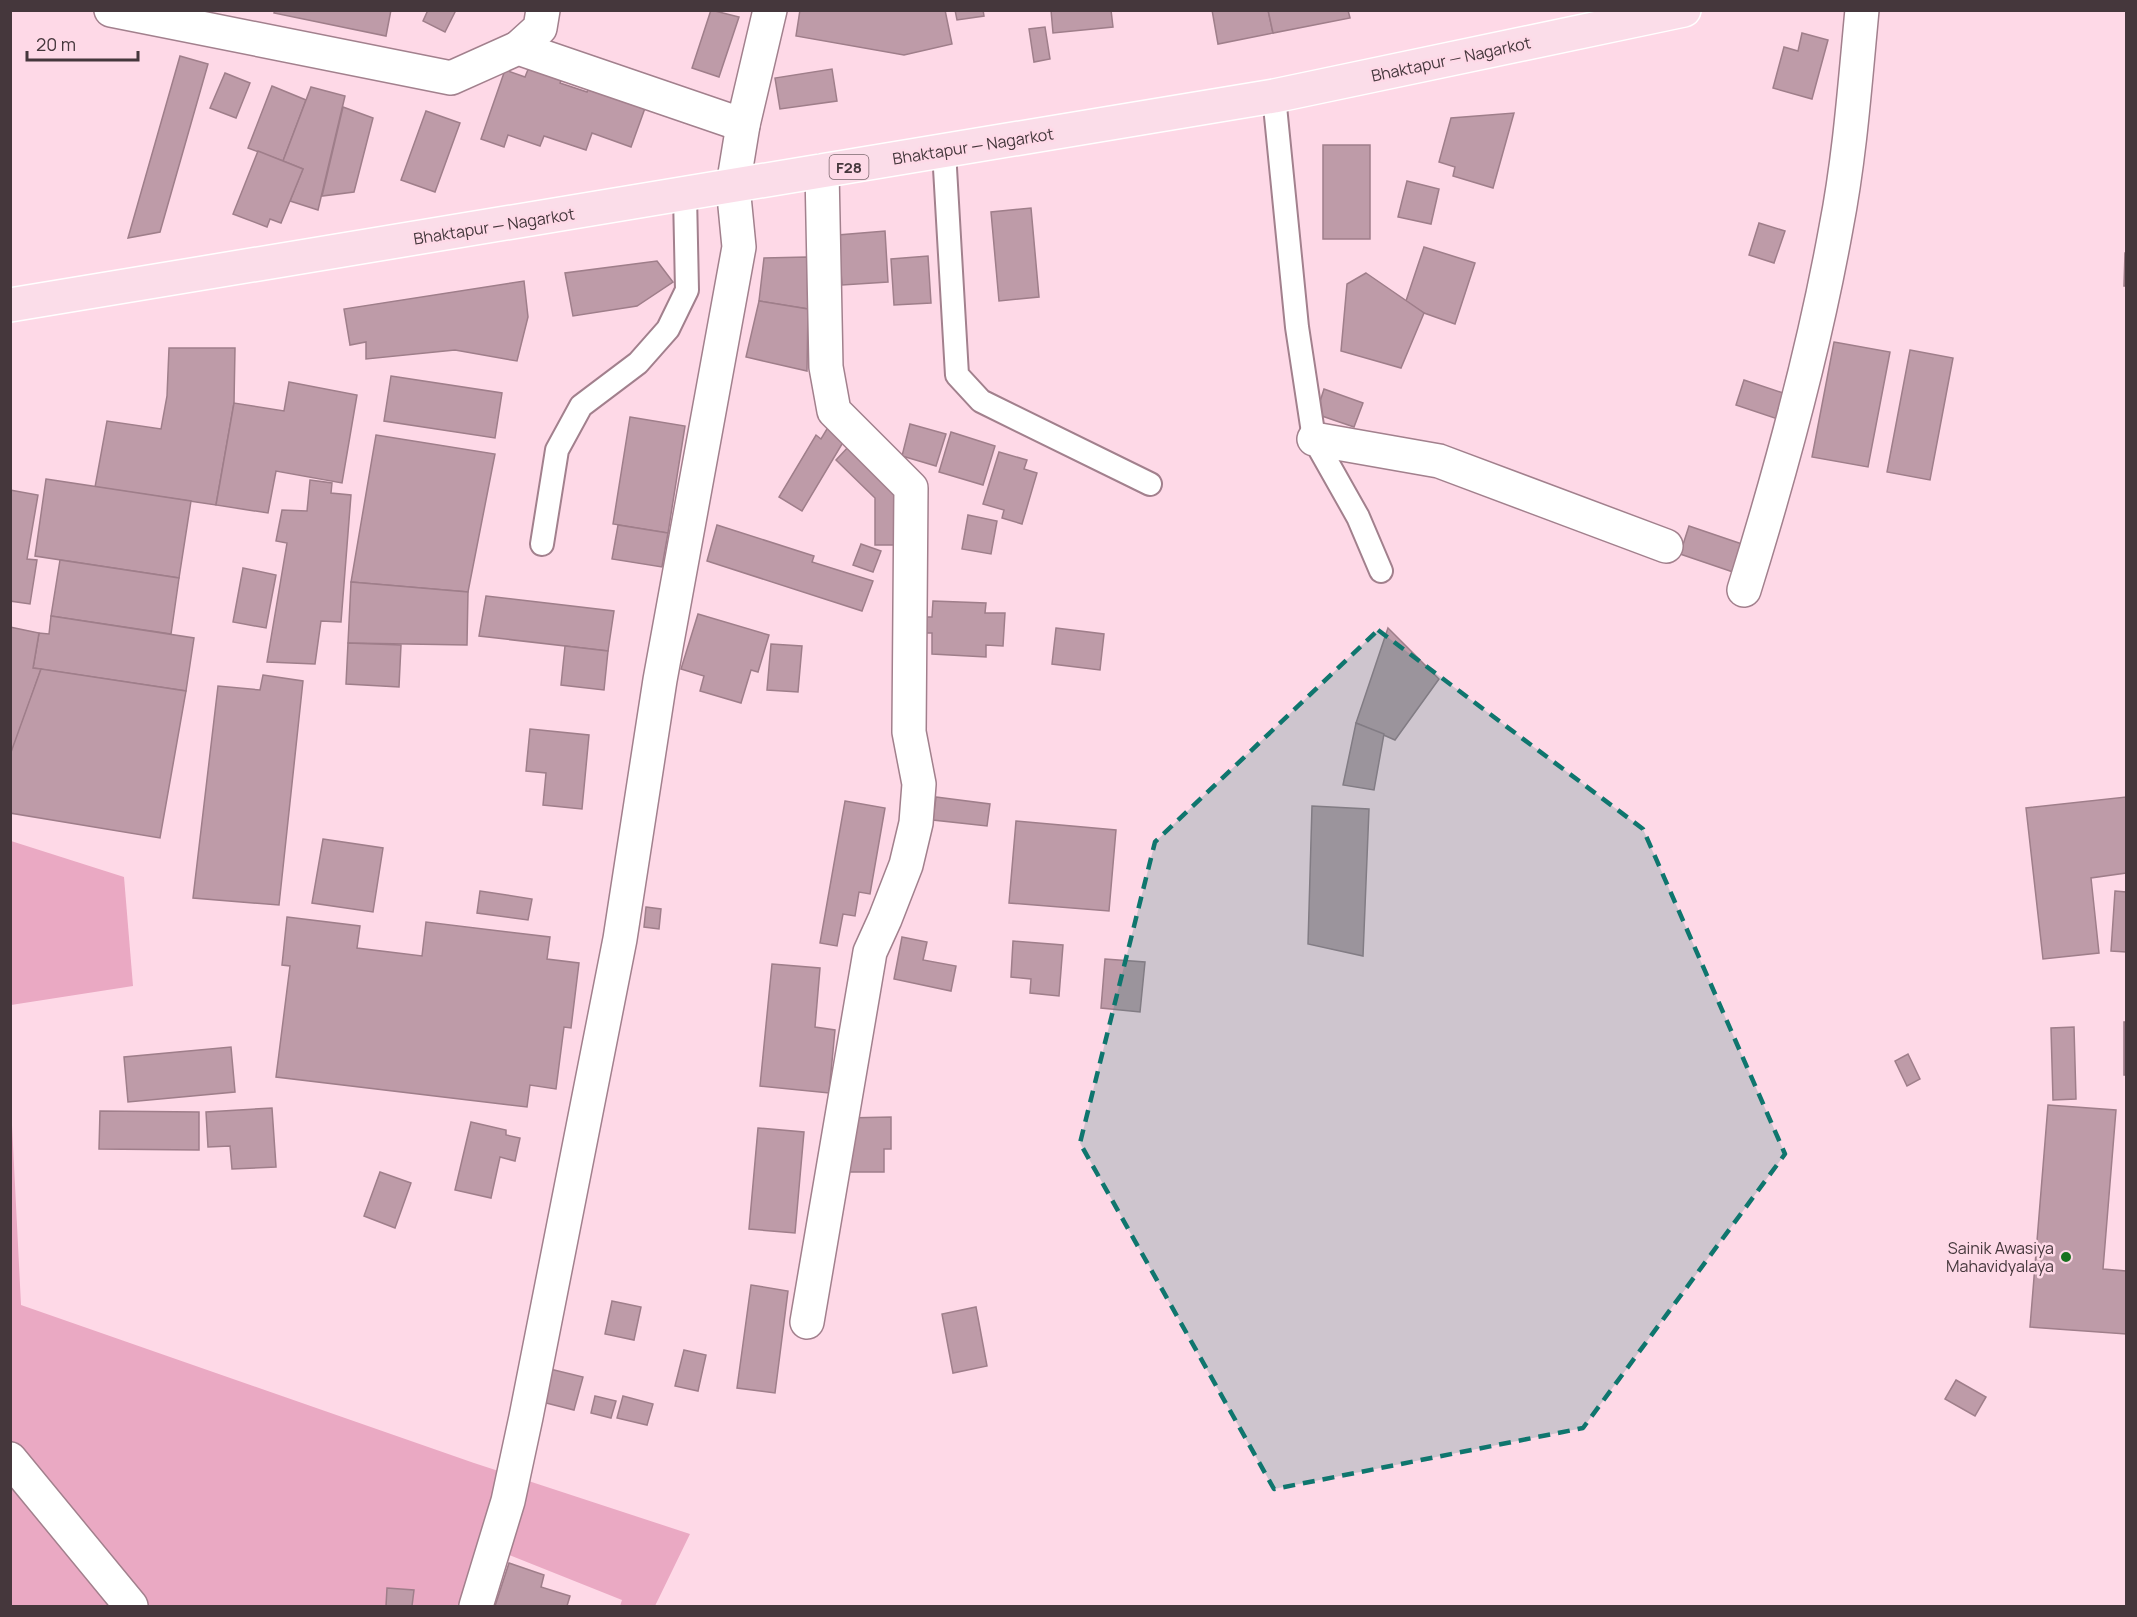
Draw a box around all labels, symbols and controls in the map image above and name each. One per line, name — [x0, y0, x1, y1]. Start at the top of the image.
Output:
scale bar — [27, 24, 138, 62]
street label: Bhaktapur — Nagarkot — [1369, 31, 1533, 87]
text: 20 m — [36, 32, 76, 56]
street label: Bhaktapur — Nagarkot — [891, 122, 1055, 170]
road number: F28 — [830, 155, 868, 179]
street label: Bhaktapur — Nagarkot — [412, 202, 576, 250]
place label: Sainik Awasiya Mahavidyalaya — [1946, 1237, 2054, 1277]
marker: Sainik Awasiya Mahavidyalaya — [2059, 1250, 2073, 1264]

